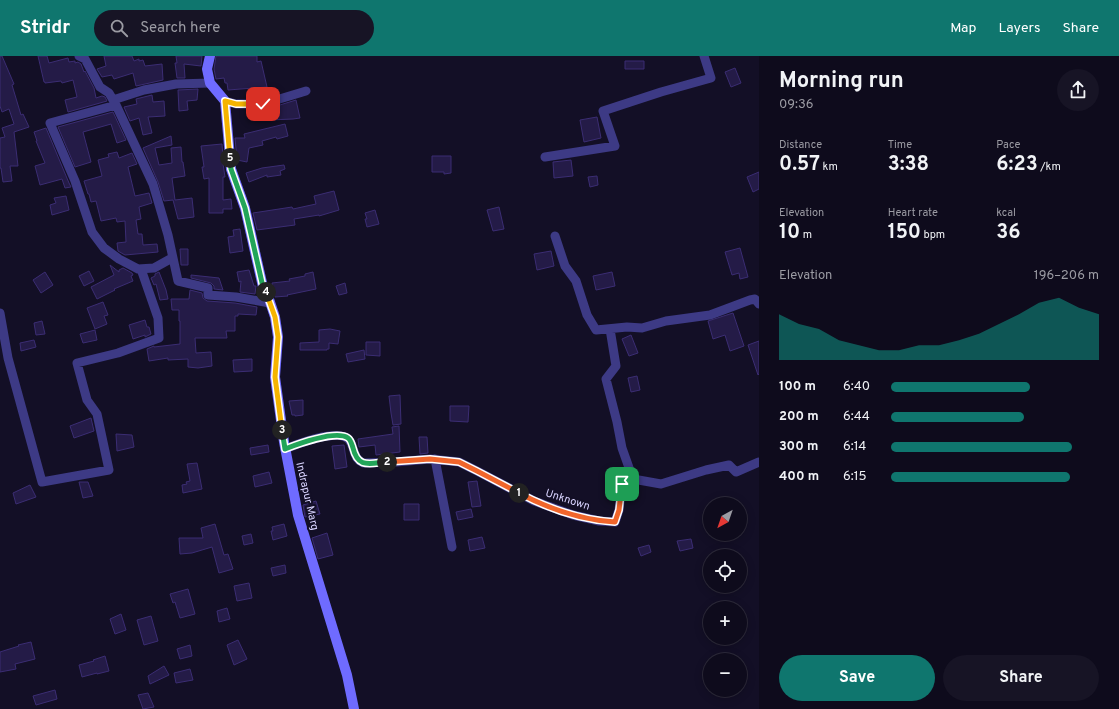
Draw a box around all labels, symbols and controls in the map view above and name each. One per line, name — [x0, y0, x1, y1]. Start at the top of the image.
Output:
search box — [94, 10, 374, 46]
text: Stridr — [20, 16, 70, 40]
icon: search — [108, 17, 130, 39]
text: Search here — [140, 19, 220, 38]
text: Map — [950, 20, 976, 37]
text: Layers — [998, 20, 1040, 37]
text: Share — [1062, 20, 1099, 37]
text: Morning run — [779, 68, 904, 95]
button: share — [1057, 69, 1099, 111]
pin — [246, 87, 280, 121]
icon: check — [252, 93, 274, 115]
text: 09:36 — [779, 97, 814, 113]
text: Distance — [779, 138, 822, 152]
text: Time — [888, 138, 912, 152]
text: Pace — [996, 138, 1021, 152]
pin: 5 — [220, 148, 240, 168]
text: 5 — [227, 151, 233, 165]
text: 0.57 — [779, 152, 820, 178]
text: 3:38 — [888, 152, 929, 178]
text: 6:23 — [996, 152, 1038, 178]
text: km — [820, 160, 838, 174]
text: /km — [1038, 160, 1061, 174]
text: Elevation — [779, 206, 824, 220]
text: Heart rate — [888, 206, 938, 220]
text: kcal — [996, 206, 1016, 220]
text: 10 — [779, 220, 800, 246]
text: 150 — [888, 220, 921, 246]
text: 36 — [996, 220, 1021, 246]
text: m — [800, 228, 812, 242]
text: bpm — [921, 228, 945, 242]
text: Elevation — [779, 268, 832, 284]
text: 196–206 m — [1034, 268, 1099, 284]
pin: 4 — [256, 282, 276, 302]
text: 4 — [262, 285, 270, 299]
text: 100 m — [779, 379, 816, 395]
text: 6:40 — [843, 379, 870, 395]
text: 200 m — [779, 409, 819, 425]
text: 6:44 — [843, 409, 870, 425]
pin: 3 — [272, 420, 292, 440]
text: 3 — [279, 423, 285, 437]
text: 300 m — [779, 439, 818, 455]
text: 6:14 — [843, 439, 866, 455]
pin: 2 — [377, 452, 397, 472]
text: 2 — [384, 455, 390, 469]
street label: Indrapur Marg — [292, 461, 322, 532]
pin — [605, 467, 639, 501]
text: 400 m — [779, 469, 819, 485]
text: 6:15 — [843, 469, 867, 485]
icon: arrive — [611, 473, 633, 495]
pin: 1 — [509, 483, 529, 503]
text: 1 — [517, 486, 521, 500]
street label: Unknown — [544, 486, 592, 514]
north arrow — [703, 497, 747, 541]
map controls — [703, 497, 747, 697]
button: locate — [703, 549, 747, 593]
button: + — [703, 601, 747, 645]
button: − — [703, 653, 747, 697]
button: Save — [779, 655, 935, 701]
button: Share — [943, 655, 1099, 701]

